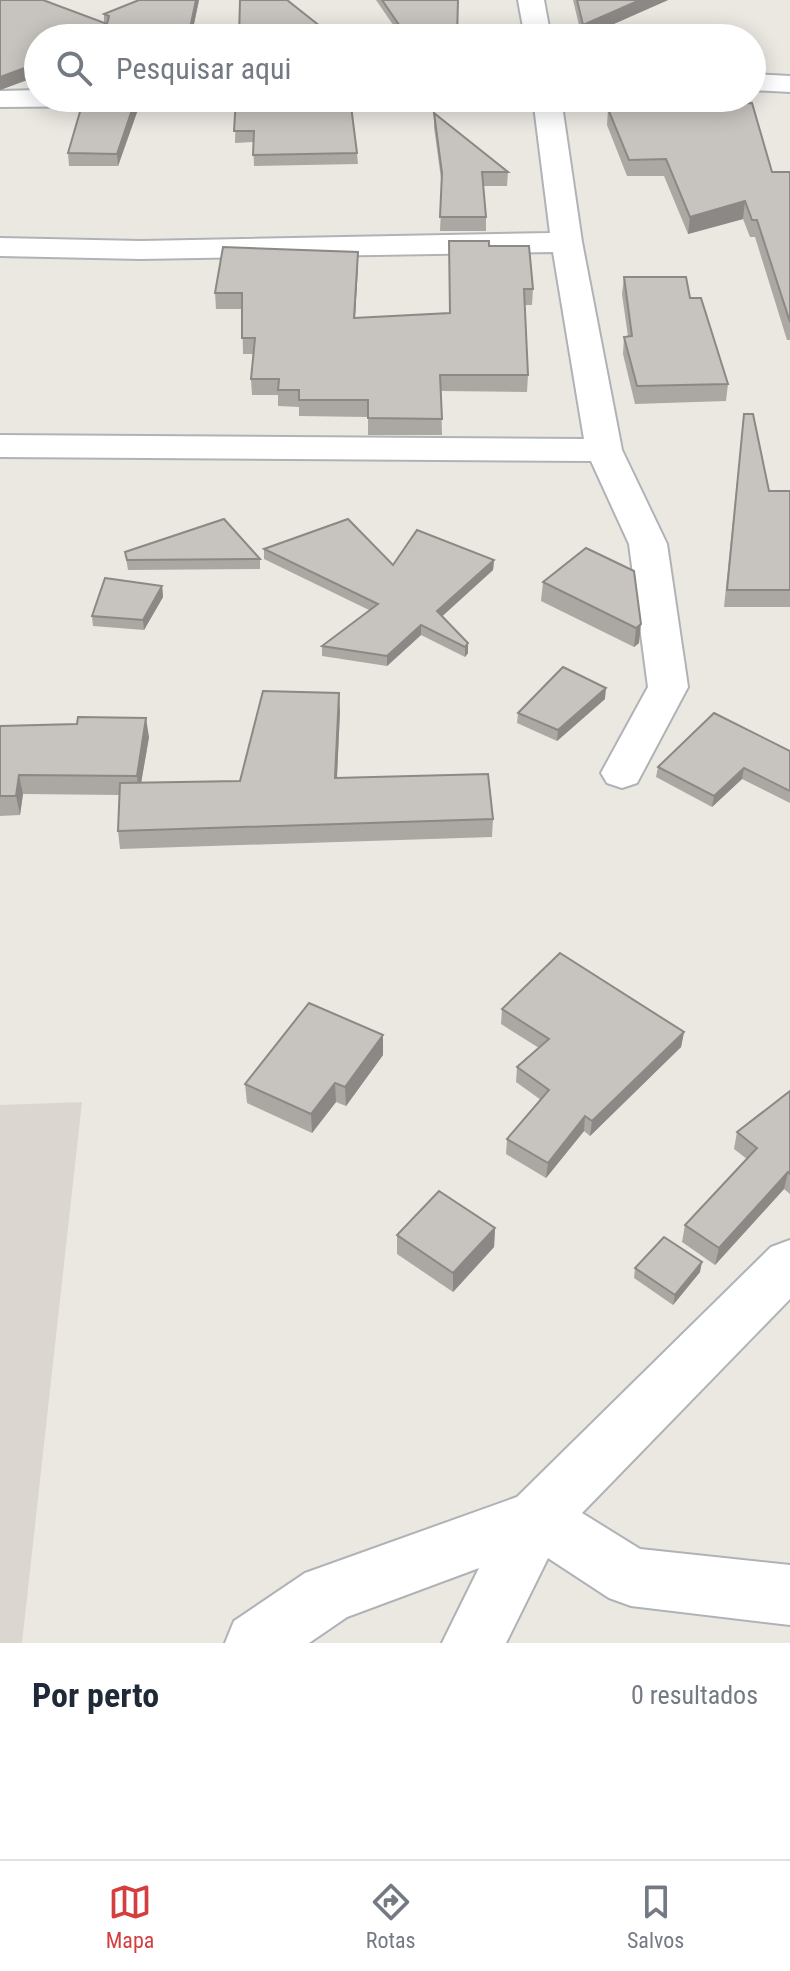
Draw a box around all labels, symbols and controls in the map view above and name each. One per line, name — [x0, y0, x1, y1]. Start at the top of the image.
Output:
search box — [24, 24, 766, 112]
icon: search — [52, 46, 96, 90]
text: Pesquisar aqui — [116, 51, 291, 86]
text: Por perto — [32, 1675, 159, 1715]
text: 0 resultados — [631, 1680, 758, 1710]
tab: Mapa — [106, 1880, 154, 1953]
tab: Rotas — [366, 1880, 416, 1953]
tab: Salvos — [627, 1880, 684, 1953]

